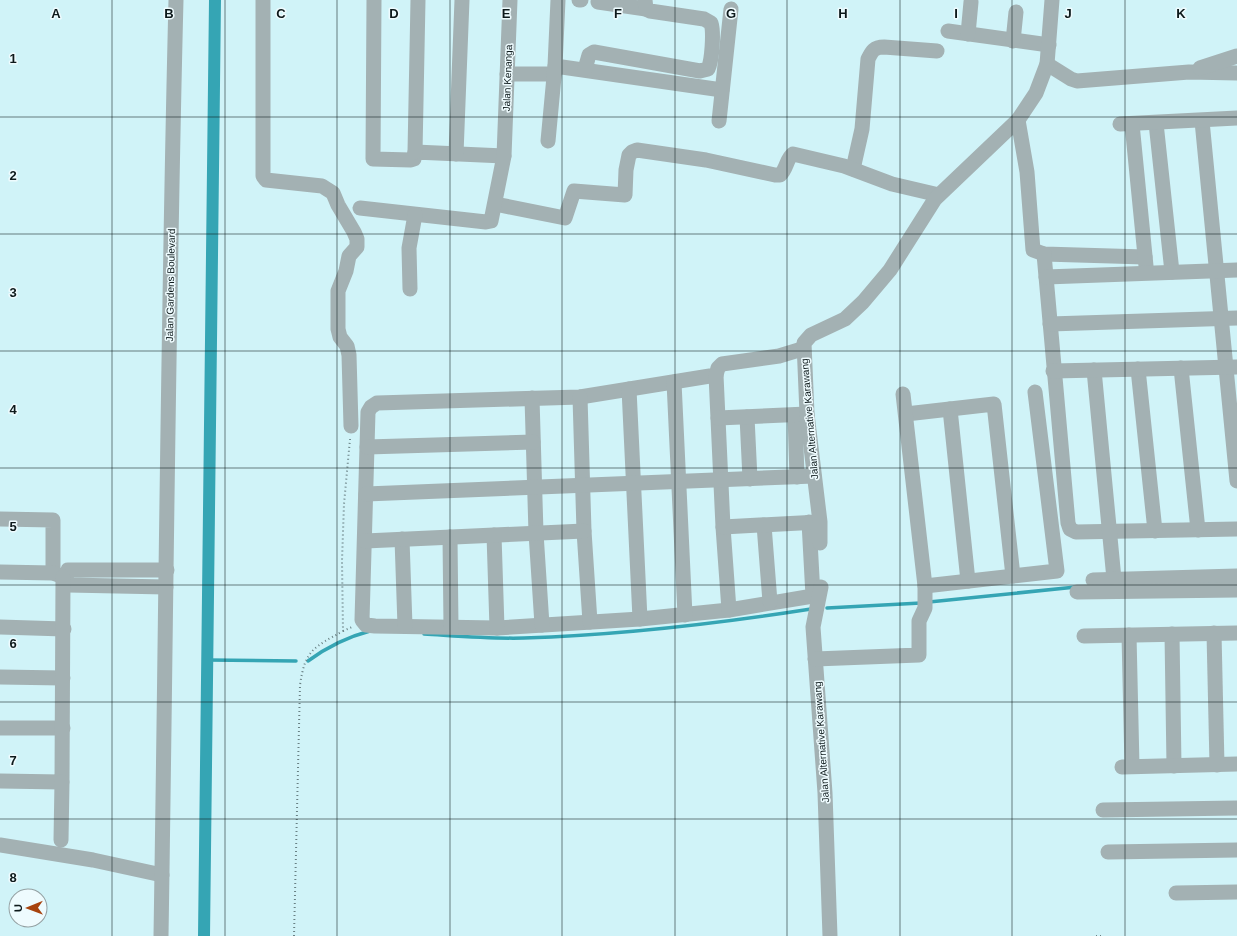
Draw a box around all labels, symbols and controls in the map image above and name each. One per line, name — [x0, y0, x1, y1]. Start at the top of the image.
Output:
text: A — [51, 6, 61, 21]
text: B — [164, 6, 174, 21]
text: C — [276, 6, 286, 21]
text: D — [389, 6, 399, 21]
text: E — [502, 6, 511, 21]
text: F — [614, 6, 622, 21]
text: G — [726, 6, 736, 21]
text: H — [838, 6, 848, 21]
text: I — [954, 6, 958, 21]
text: J — [1064, 6, 1072, 21]
text: K — [1176, 6, 1186, 21]
street label: Jalan Kenanga — [501, 44, 514, 112]
text: 1 — [9, 51, 17, 66]
text: 2 — [9, 168, 17, 183]
street label: Jalan Gardens Boulevard — [164, 228, 177, 342]
text: 3 — [9, 285, 17, 300]
street label: Jalan Alternative Karawang — [799, 358, 820, 480]
text: 4 — [9, 402, 17, 417]
text: 5 — [9, 519, 17, 534]
text: 6 — [9, 636, 17, 651]
street label: Jalan Alternative Karawang — [812, 681, 831, 803]
text: 7 — [9, 753, 17, 768]
text: 8 — [9, 870, 17, 885]
north arrow — [8, 888, 48, 928]
text: U — [12, 904, 24, 912]

